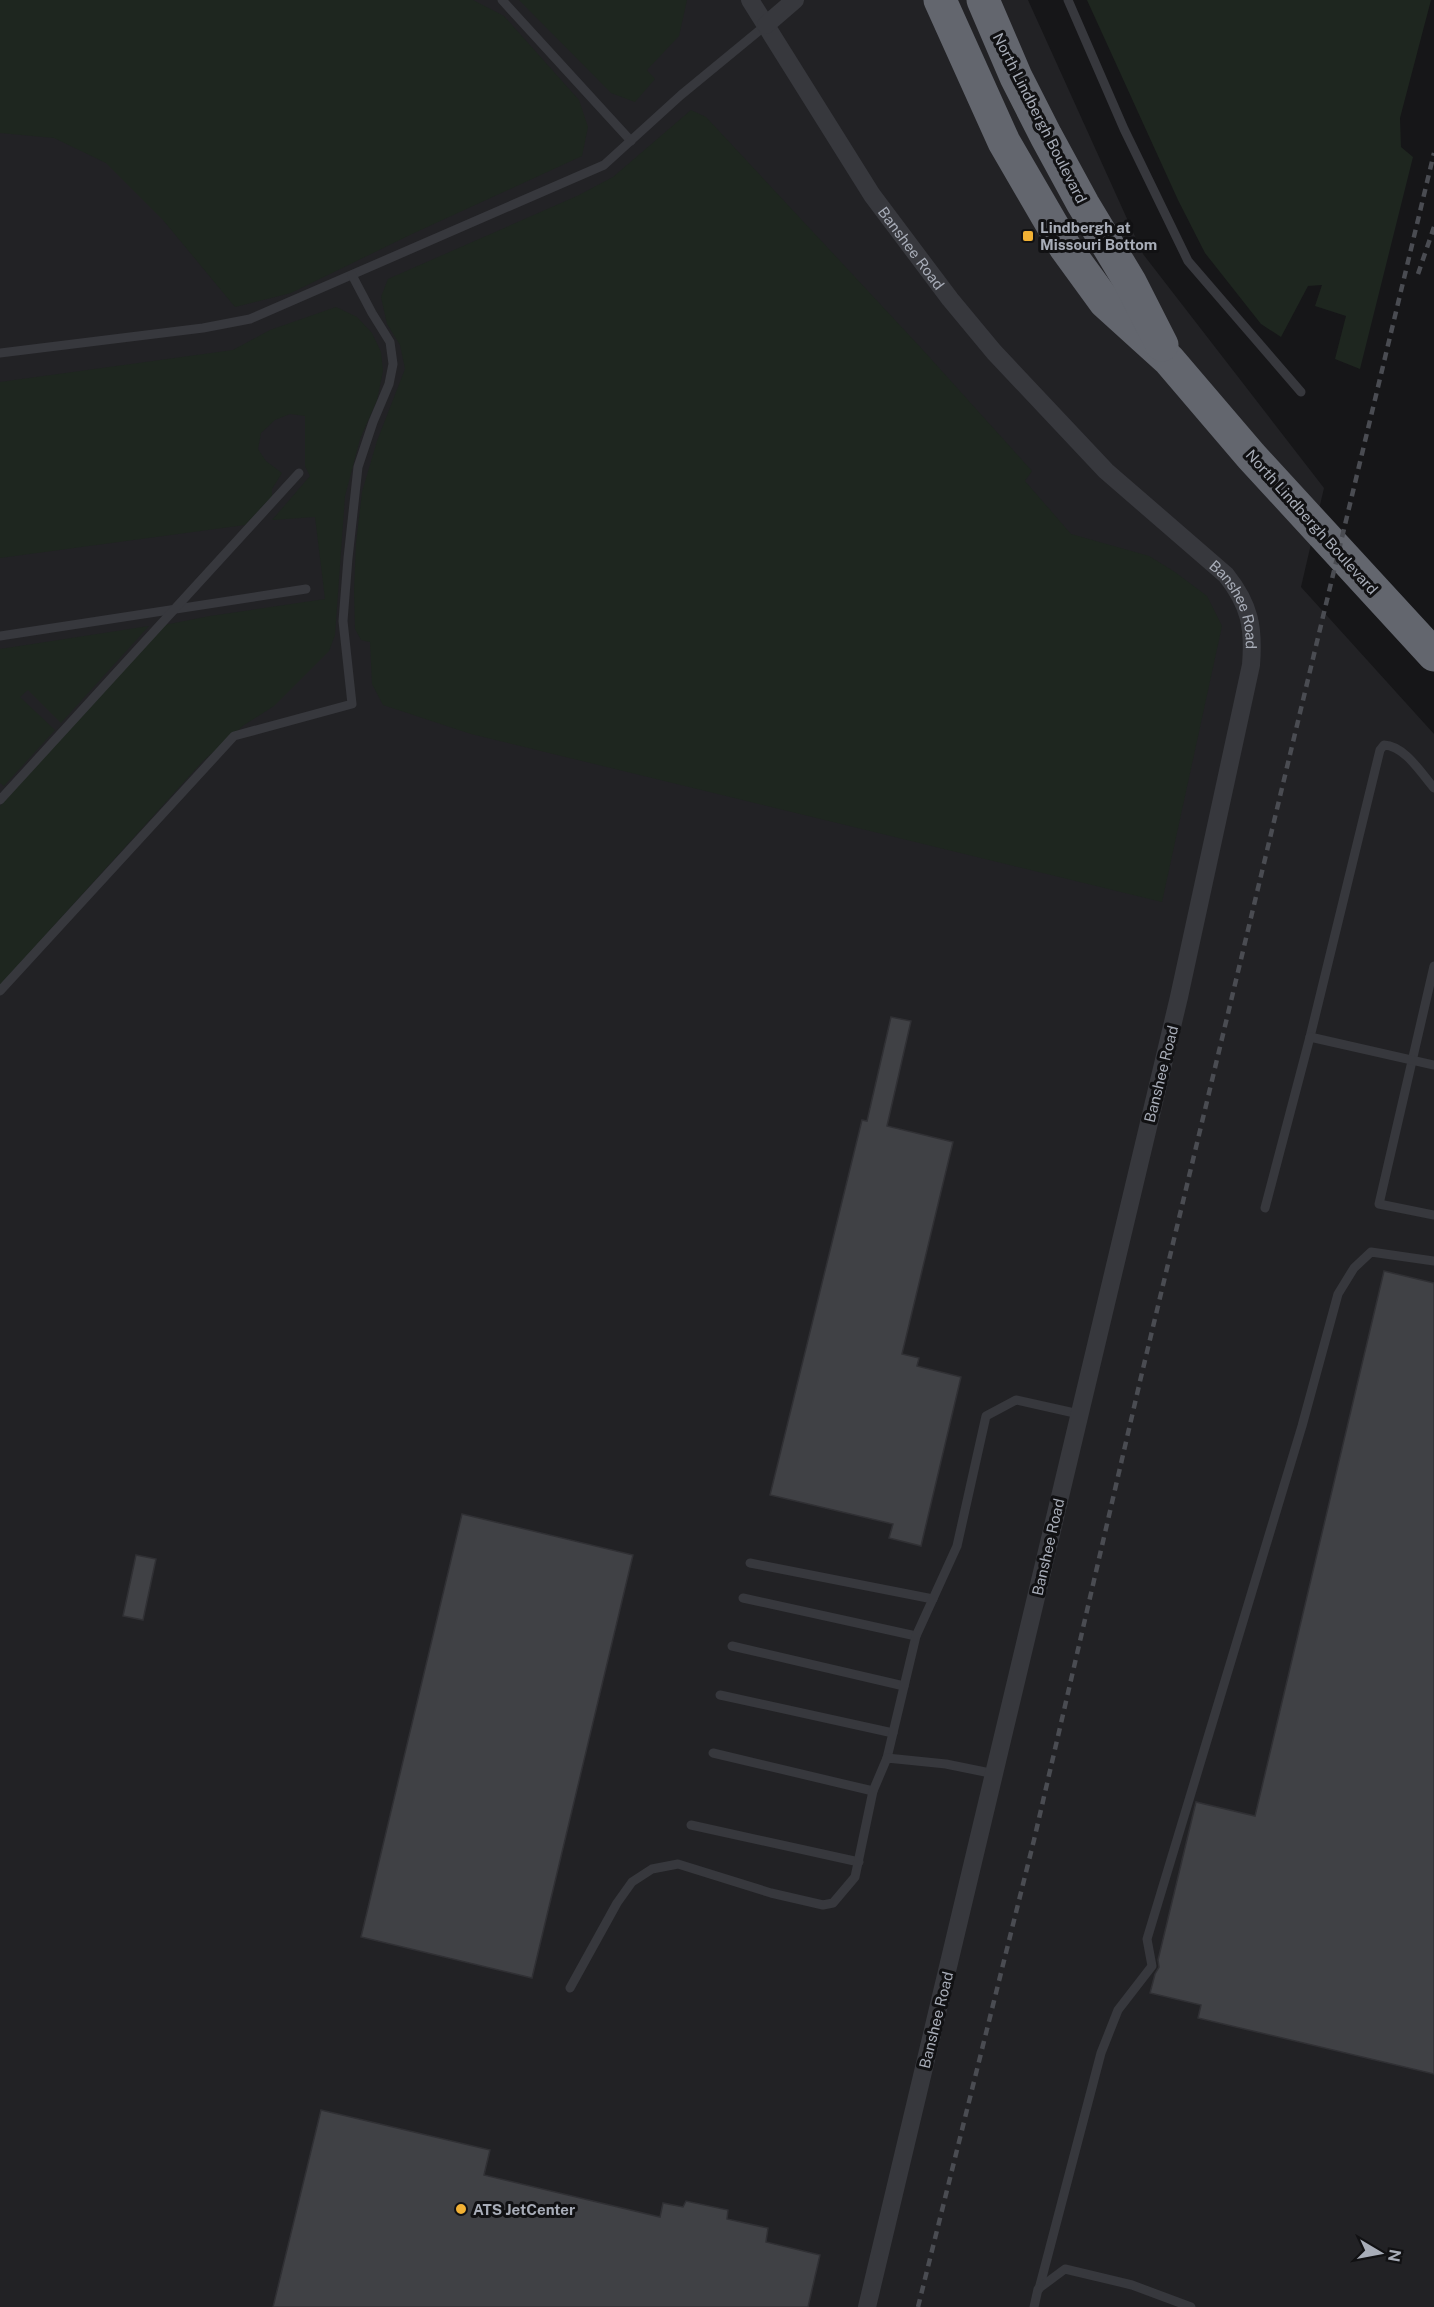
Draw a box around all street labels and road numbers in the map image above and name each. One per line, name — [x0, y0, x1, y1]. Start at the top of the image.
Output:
street label: North Lindbergh Boulevard — [990, 30, 1090, 206]
street label: Banshee Road — [875, 203, 948, 293]
street label: North Lindbergh Boulevard — [1243, 446, 1381, 598]
street label: Banshee Road — [1206, 556, 1260, 649]
street label: Banshee Road — [1141, 1024, 1181, 1124]
street label: Banshee Road — [1029, 1497, 1067, 1597]
street label: Banshee Road — [916, 1970, 956, 2070]

